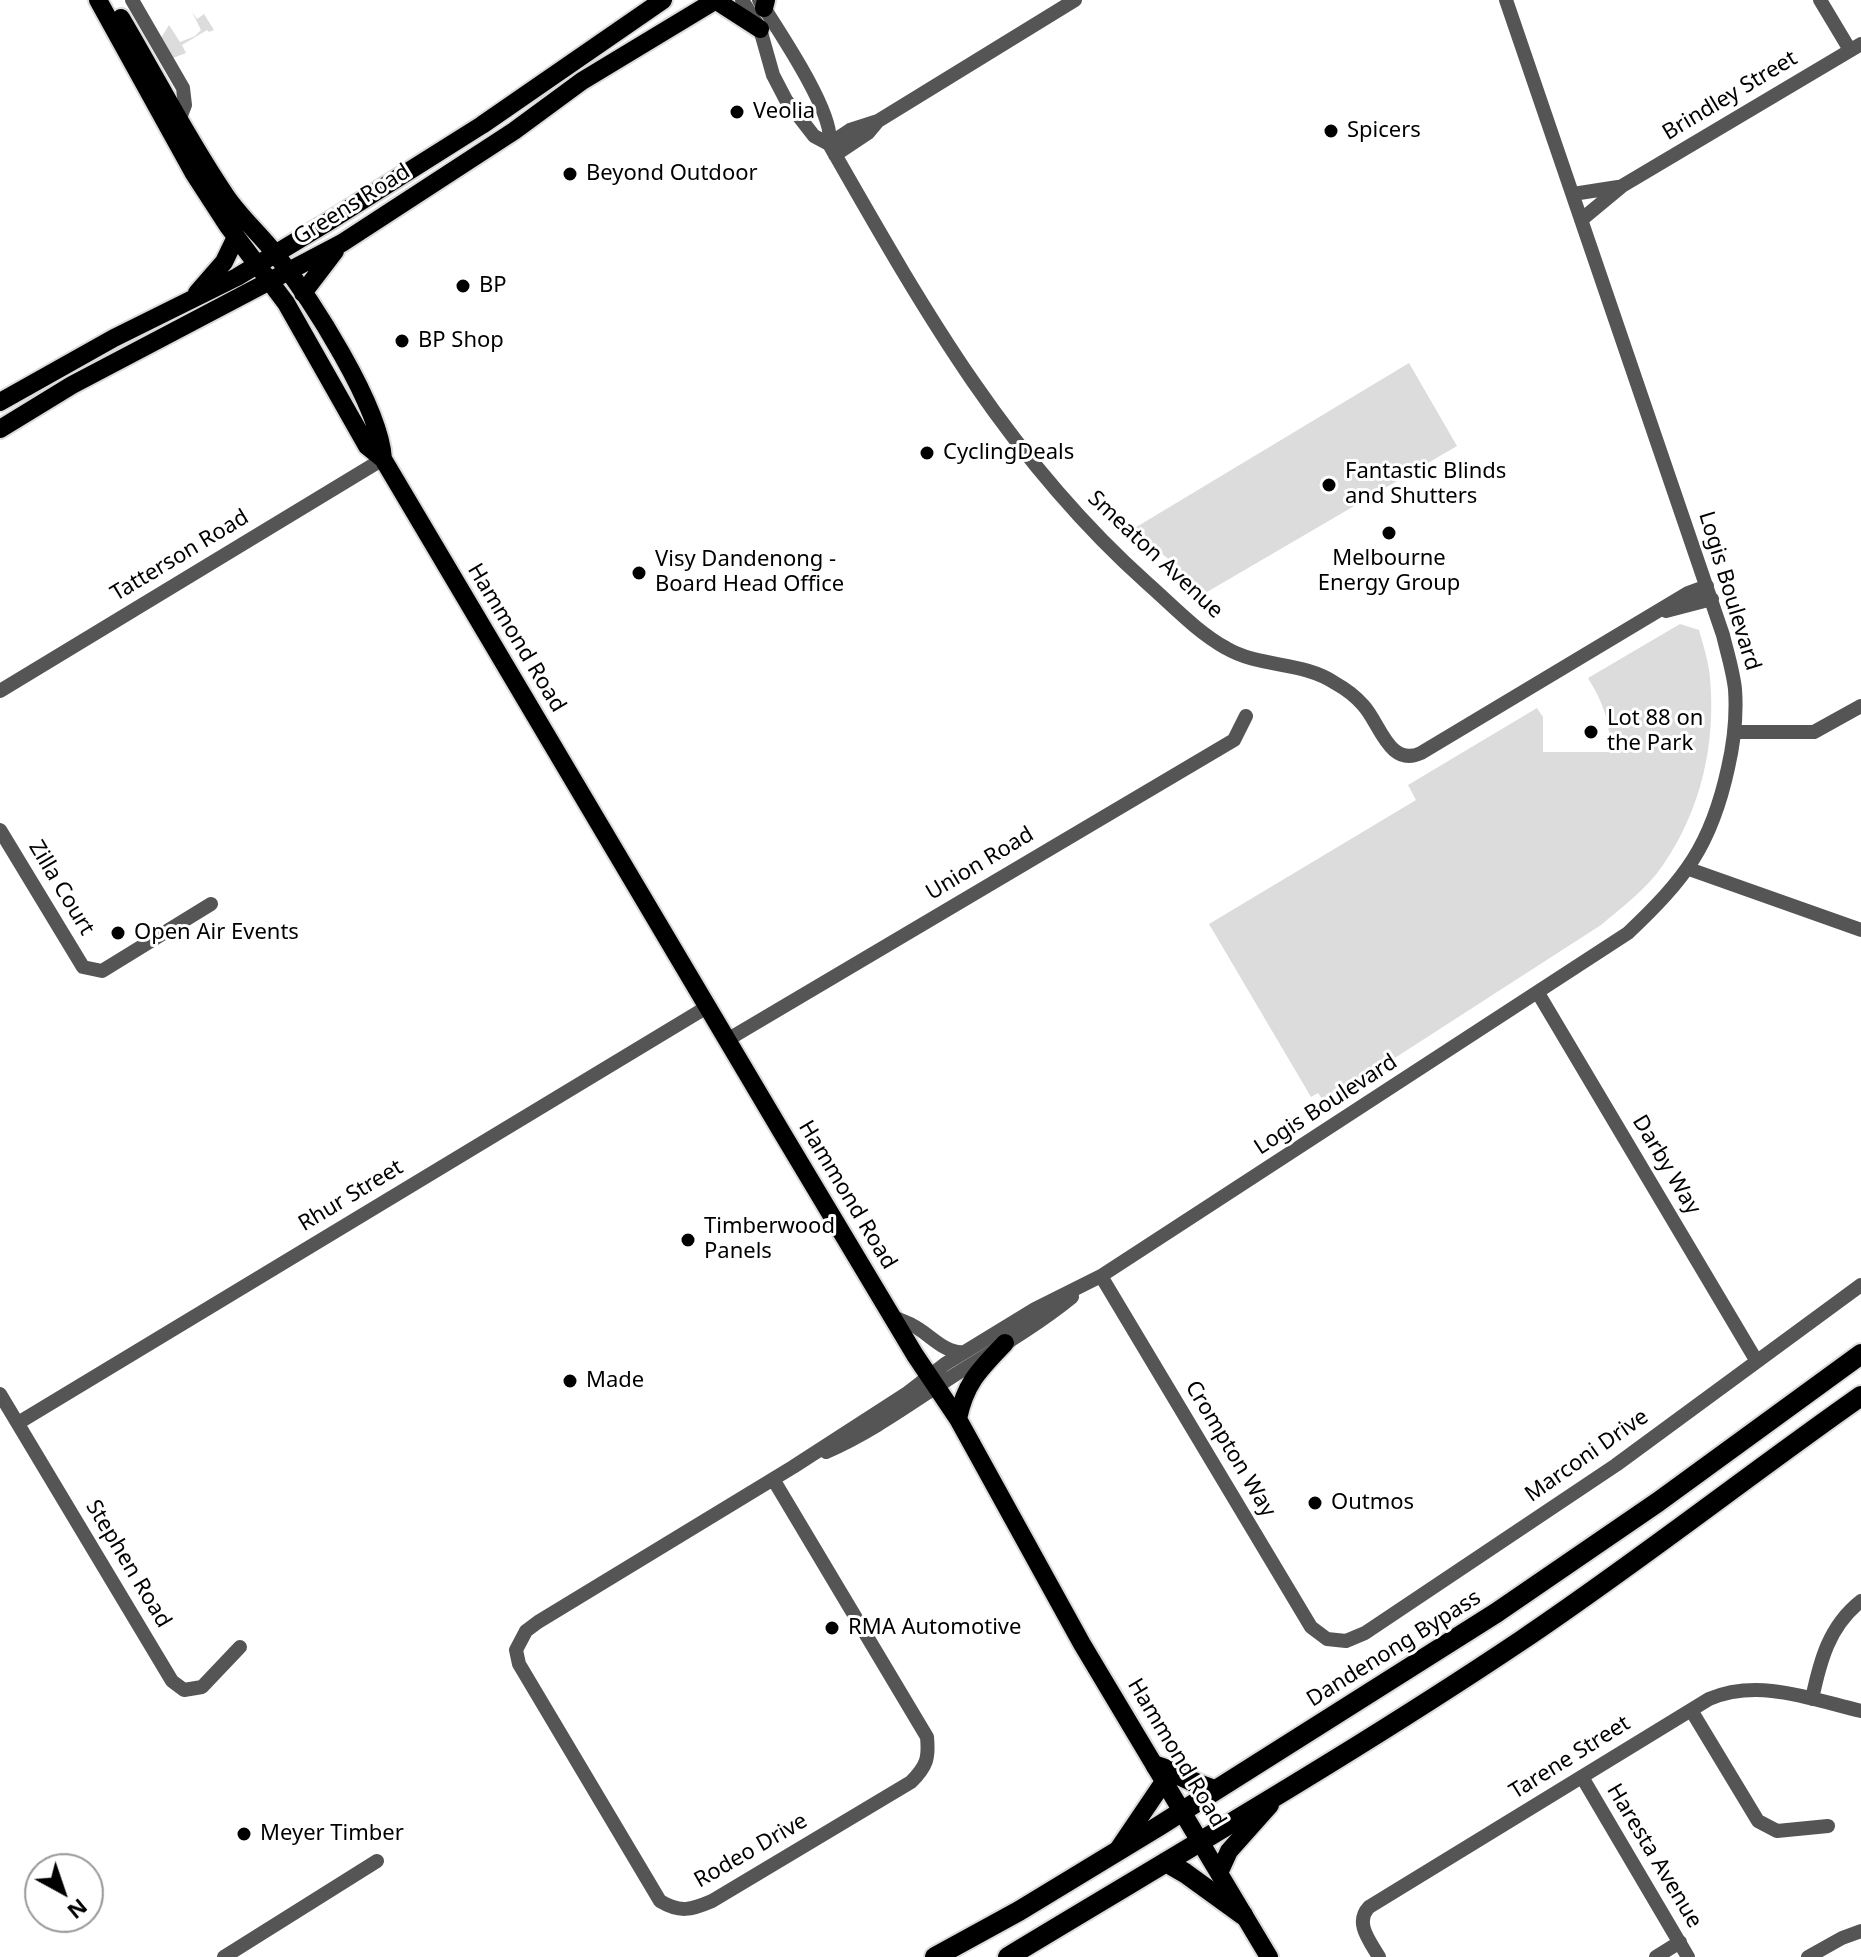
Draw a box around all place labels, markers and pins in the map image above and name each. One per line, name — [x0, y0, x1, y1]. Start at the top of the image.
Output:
place label: Veolia — [753, 99, 815, 125]
marker: Veolia — [728, 103, 746, 121]
place label: Spicers — [1347, 118, 1421, 144]
marker: Spicers — [1322, 122, 1340, 140]
place label: Beyond Outdoor — [586, 161, 758, 187]
marker: Beyond Outdoor — [561, 165, 579, 183]
place label: BP — [479, 273, 507, 299]
marker: BP — [454, 277, 472, 295]
place label: BP Shop — [418, 328, 504, 354]
marker: BP Shop — [393, 332, 411, 350]
place label: CyclingDeals — [943, 440, 1074, 466]
marker: CyclingDeals — [918, 444, 936, 462]
place label: Fantastic Blinds and Shutters — [1345, 459, 1506, 510]
marker: Fantastic Blinds and Shutters — [1320, 476, 1338, 494]
marker: Melbourne Energy Group — [1380, 524, 1398, 542]
place label: Melbourne Energy Group — [1318, 546, 1460, 598]
place label: Visy Dandenong - Board Head Office — [655, 547, 844, 598]
marker: Visy Dandenong - Board Head Office — [630, 564, 648, 582]
place label: Lot 88 on the Park — [1607, 706, 1703, 758]
marker: Lot 88 on the Park — [1582, 723, 1600, 741]
place label: Open Air Events — [134, 920, 299, 946]
marker: Open Air Events — [109, 924, 127, 942]
place label: Timberwood Panels — [704, 1214, 835, 1266]
marker: Timberwood Panels — [679, 1231, 697, 1249]
place label: Made — [586, 1368, 644, 1394]
marker: Made — [561, 1372, 579, 1390]
place label: Outmos — [1331, 1490, 1414, 1516]
marker: Outmos — [1306, 1494, 1324, 1512]
place label: RMA Automotive — [848, 1615, 1021, 1641]
marker: RMA Automotive — [823, 1619, 841, 1637]
place label: Meyer Timber — [260, 1821, 404, 1847]
marker: Meyer Timber — [235, 1825, 253, 1843]

